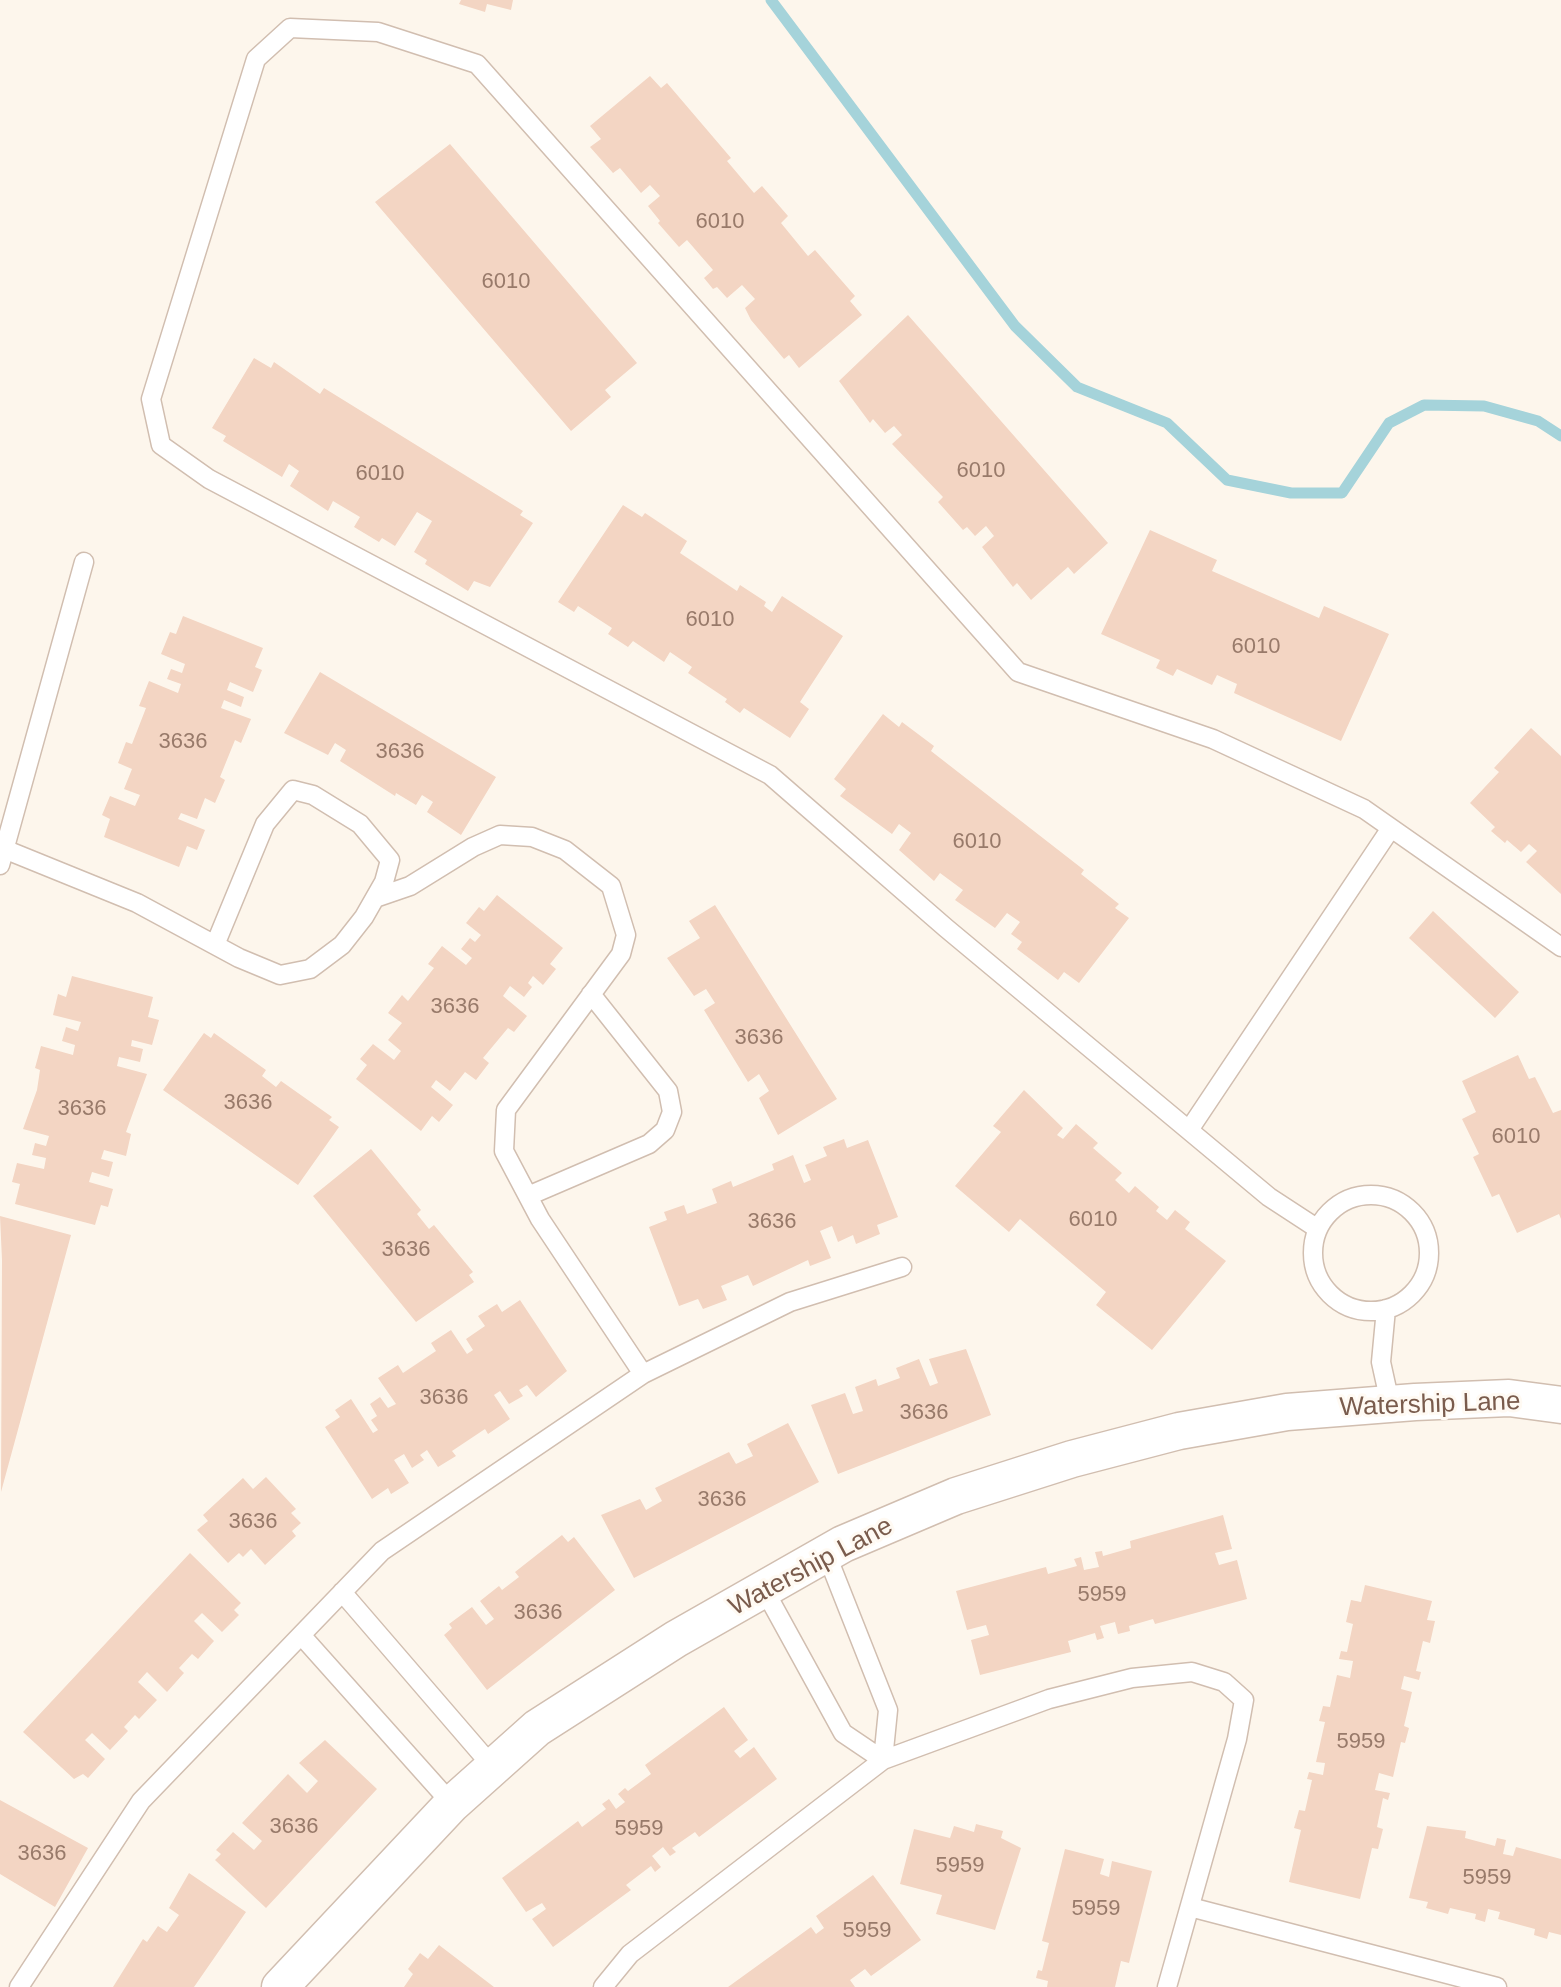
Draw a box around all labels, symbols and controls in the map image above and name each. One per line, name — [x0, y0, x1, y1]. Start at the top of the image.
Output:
house number: 6010 — [696, 209, 744, 235]
house number: 6010 — [482, 269, 530, 295]
house number: 6010 — [957, 458, 1005, 484]
house number: 6010 — [356, 461, 404, 487]
house number: 6010 — [686, 607, 734, 633]
house number: 6010 — [1232, 634, 1280, 660]
house number: 3636 — [159, 729, 207, 755]
house number: 3636 — [376, 739, 424, 765]
house number: 6010 — [953, 829, 1001, 855]
house number: 3636 — [431, 994, 479, 1020]
house number: 3636 — [735, 1025, 783, 1051]
house number: 3636 — [224, 1090, 272, 1116]
house number: 3636 — [58, 1096, 106, 1122]
house number: 6010 — [1492, 1124, 1540, 1150]
house number: 6010 — [1069, 1207, 1117, 1233]
house number: 3636 — [748, 1209, 796, 1235]
house number: 3636 — [382, 1237, 430, 1263]
house number: 3636 — [420, 1385, 468, 1411]
street label: Watership Lane — [1339, 1386, 1521, 1424]
house number: 3636 — [900, 1400, 948, 1426]
house number: 3636 — [698, 1487, 746, 1513]
house number: 3636 — [229, 1509, 277, 1535]
street label: Watership Lane — [724, 1511, 898, 1623]
house number: 5959 — [1078, 1582, 1126, 1608]
house number: 3636 — [514, 1600, 562, 1626]
house number: 5959 — [1337, 1729, 1385, 1755]
house number: 3636 — [270, 1814, 318, 1840]
house number: 5959 — [615, 1816, 663, 1842]
house number: 3636 — [18, 1841, 66, 1867]
house number: 5959 — [936, 1853, 984, 1879]
house number: 5959 — [1463, 1865, 1511, 1891]
house number: 5959 — [1072, 1896, 1120, 1922]
house number: 5959 — [843, 1918, 891, 1944]

